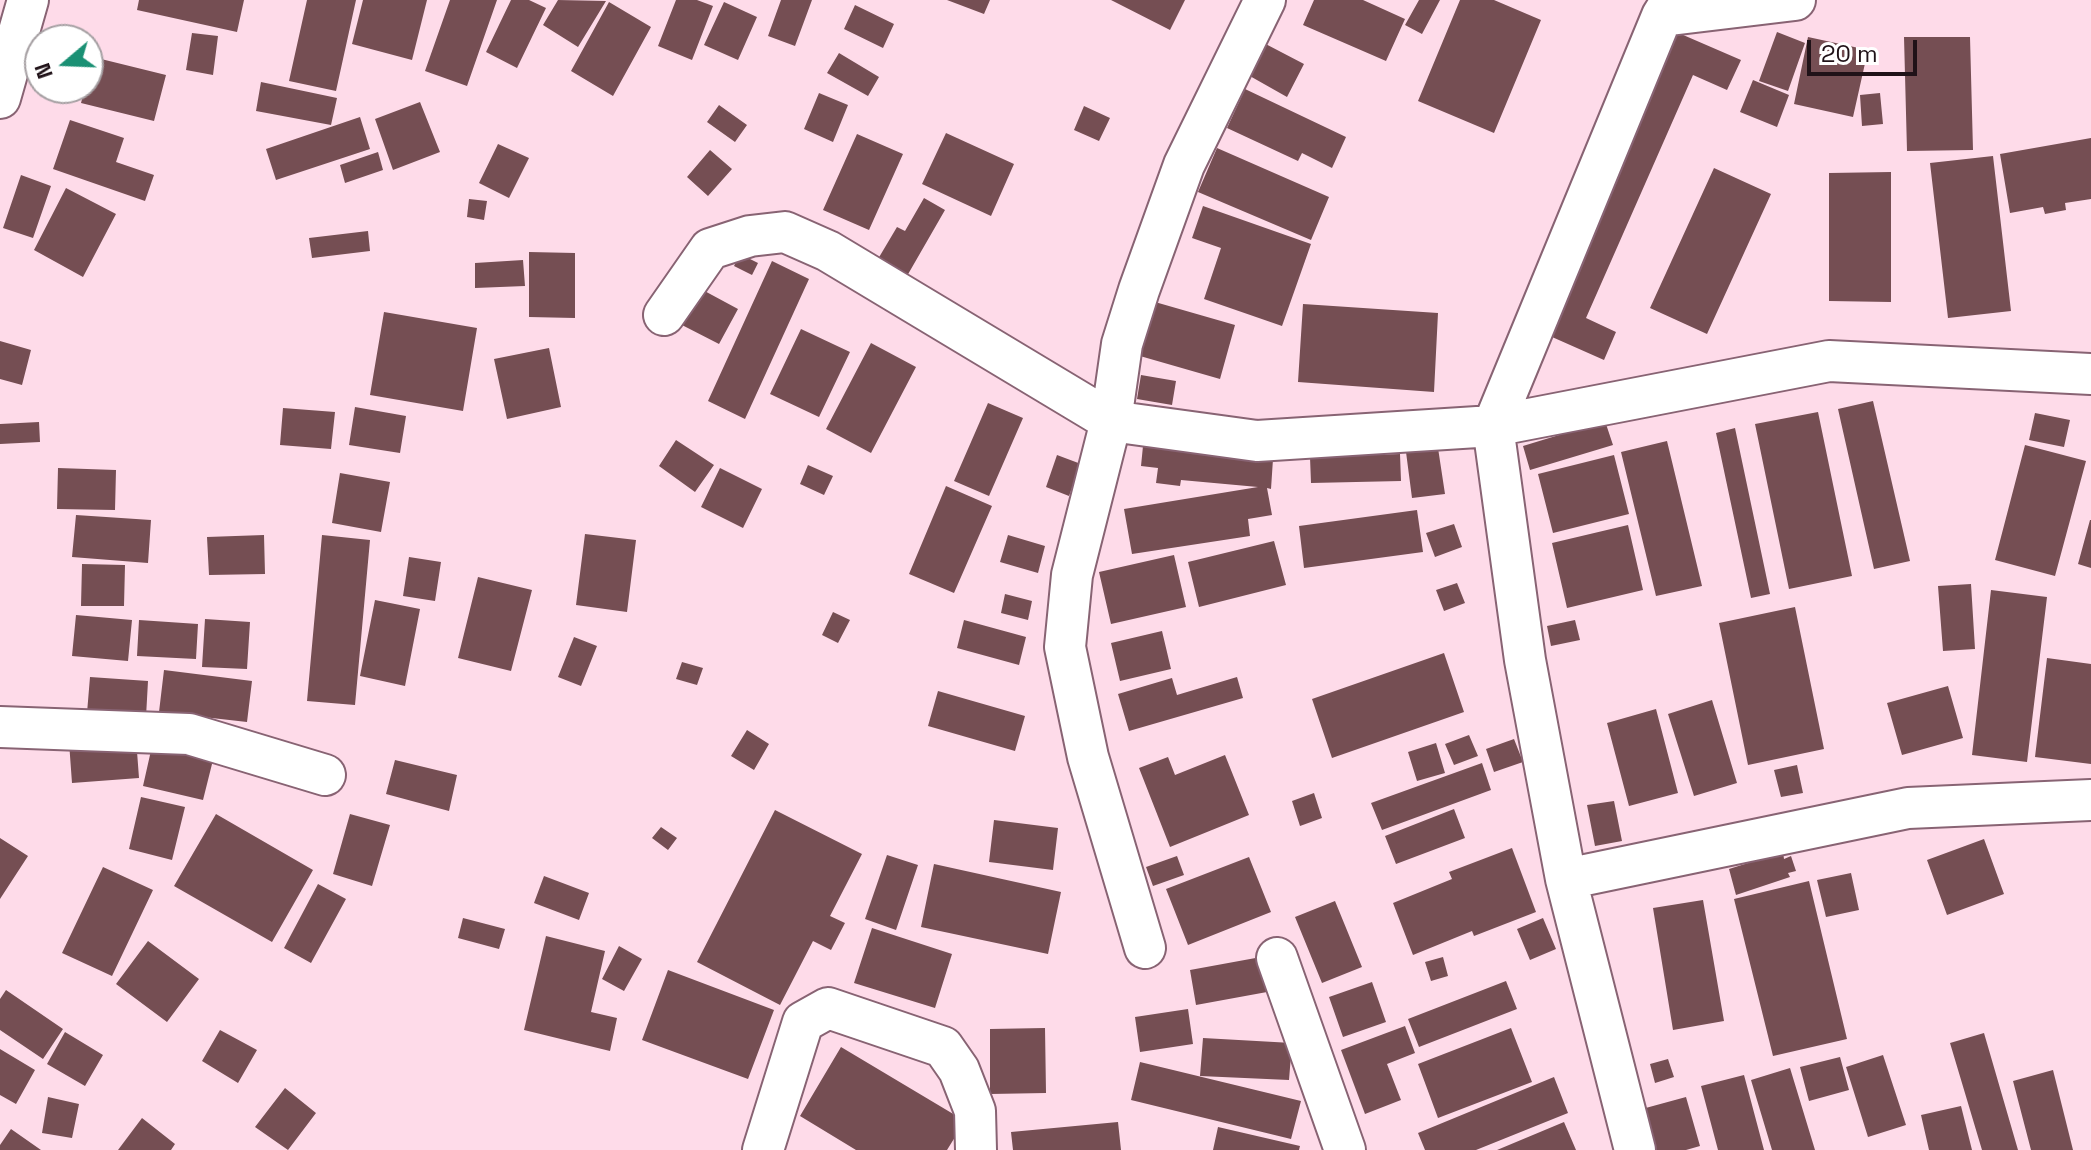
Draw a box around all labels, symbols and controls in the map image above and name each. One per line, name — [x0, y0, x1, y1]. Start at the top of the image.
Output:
north arrow — [24, 24, 104, 104]
scale bar — [1811, 24, 1921, 74]
text: 20 m — [1821, 38, 1878, 69]
text: N — [28, 60, 59, 83]

